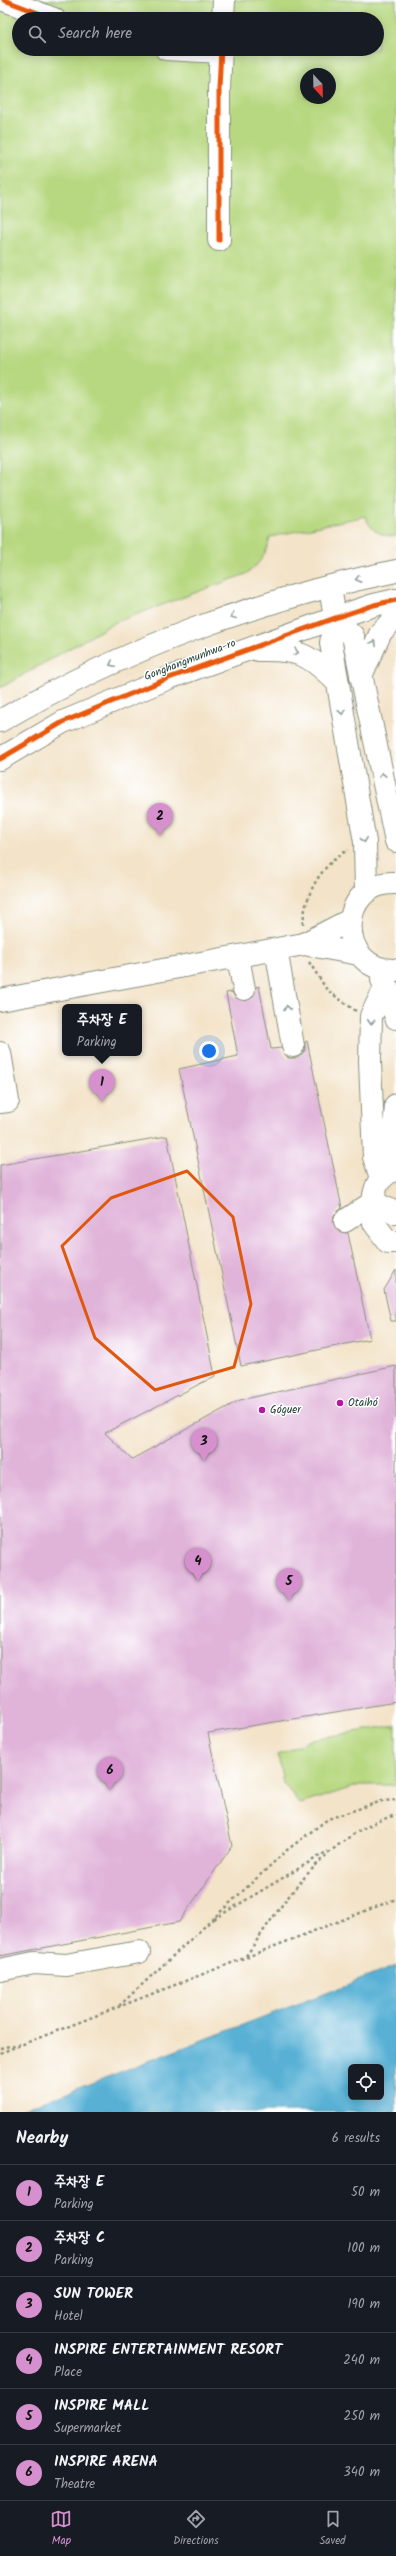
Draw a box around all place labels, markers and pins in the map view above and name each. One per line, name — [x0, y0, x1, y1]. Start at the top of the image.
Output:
pin: 2 — [147, 803, 173, 836]
pin: 1 — [89, 1069, 115, 1102]
place label: Otaihó — [348, 1394, 379, 1412]
marker: Otaihó — [335, 1398, 345, 1408]
place label: Góguer — [270, 1401, 302, 1419]
marker: Góguer — [257, 1405, 267, 1415]
pin: 3 — [191, 1428, 217, 1461]
pin: 4 — [185, 1548, 211, 1581]
pin: 5 — [276, 1568, 302, 1601]
pin: 6 — [97, 1757, 123, 1790]

